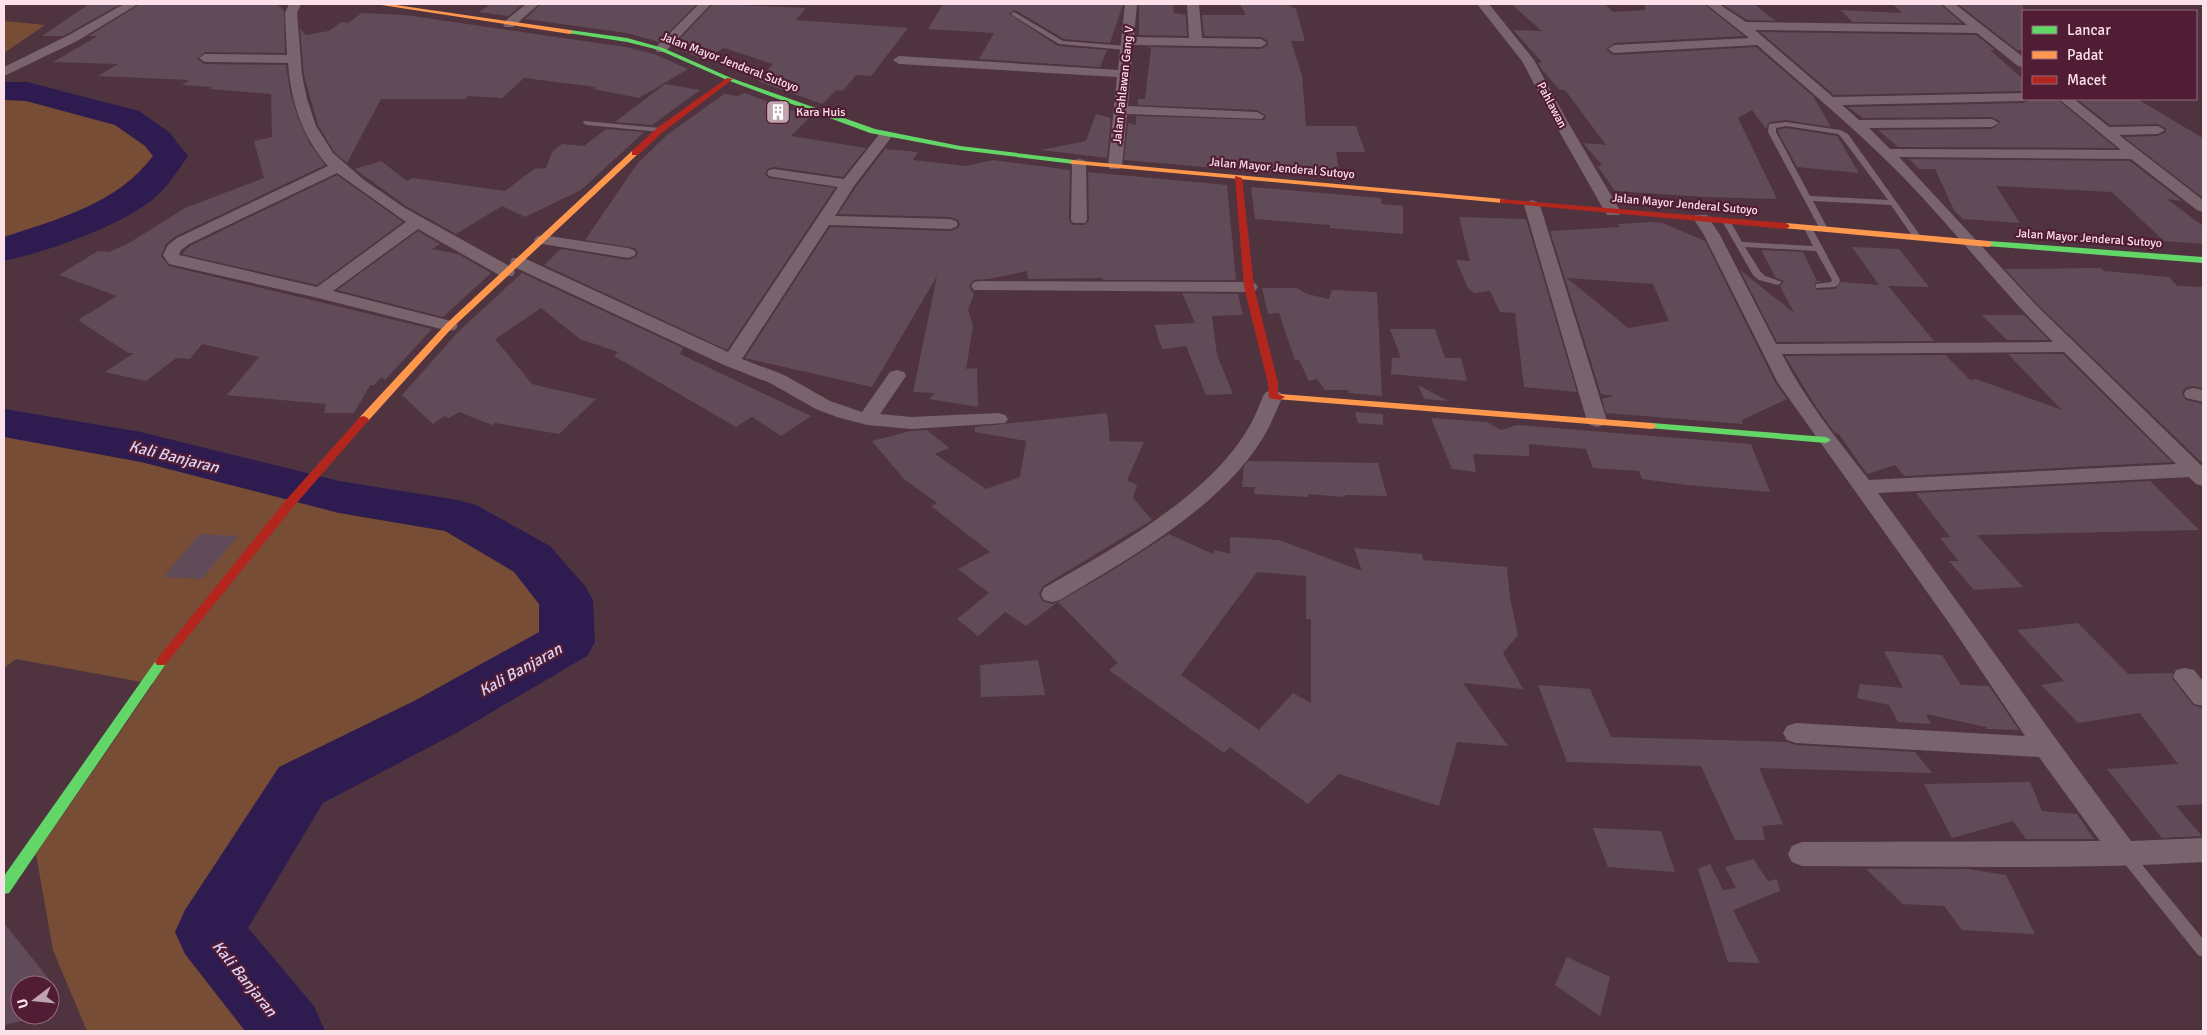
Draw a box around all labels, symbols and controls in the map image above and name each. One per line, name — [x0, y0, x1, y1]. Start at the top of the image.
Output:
legend — [2022, 10, 2197, 100]
text: Lancar — [2067, 21, 2111, 39]
street label: Jalan Pahlawan Gang V — [1110, 25, 1137, 145]
street label: Jalan Mayor Jenderal Sutoyo — [659, 29, 801, 96]
text: Padat — [2067, 46, 2103, 64]
text: Macet — [2067, 71, 2106, 89]
street label: Pahlawan — [1533, 80, 1570, 131]
building icon: Kara Huis — [765, 99, 791, 125]
place label: Kara Huis — [796, 105, 845, 120]
street label: Jalan Mayor Jenderal Sutoyo — [1208, 155, 1355, 182]
street label: Jalan Mayor Jenderal Sutoyo — [1611, 191, 1758, 218]
street label: Jalan Mayor Jenderal Sutoyo — [2015, 226, 2162, 251]
water label: Kali Banjaran — [127, 436, 222, 478]
water label: Kali Banjaran — [475, 638, 567, 701]
water label: Kali Banjaran — [208, 937, 282, 1022]
north arrow — [10, 975, 60, 1025]
text: U — [14, 997, 32, 1010]

